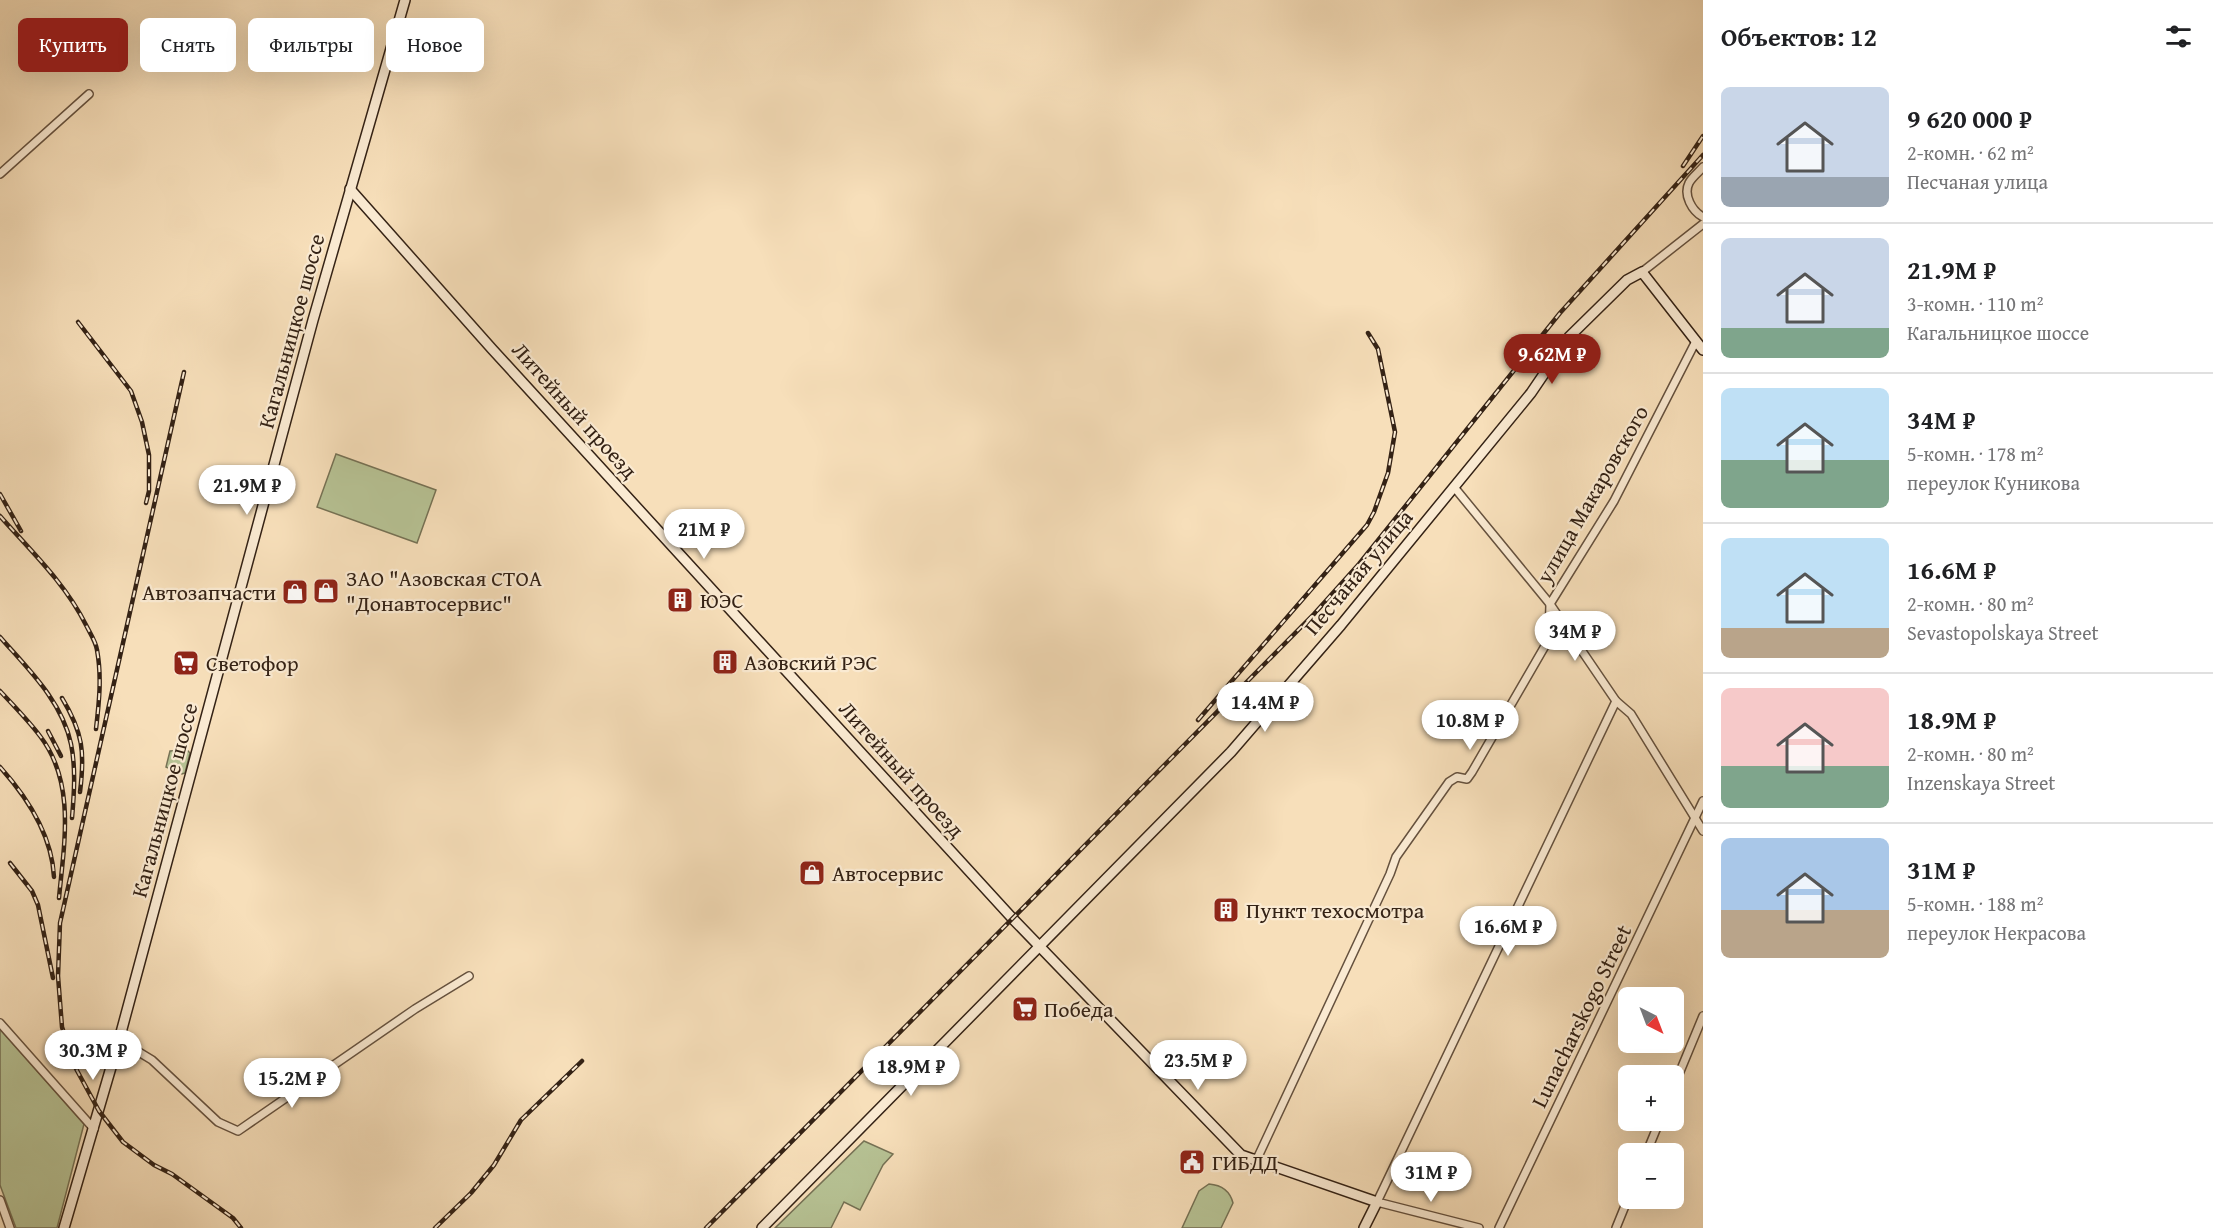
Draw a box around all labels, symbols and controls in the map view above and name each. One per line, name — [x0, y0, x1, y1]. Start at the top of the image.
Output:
text: Объектов: 12 — [1721, 17, 1877, 56]
chip: Купить — [18, 18, 128, 72]
chip: Снять — [140, 18, 236, 72]
chip: Фильтры — [248, 18, 374, 72]
chip: Новое — [386, 18, 484, 72]
icon: filters — [2162, 20, 2195, 53]
text: 9 620 000 ₽ — [1907, 99, 2032, 138]
icon: home — [1769, 111, 1841, 183]
text: 2-комн. · 62 m² — [1907, 138, 2034, 167]
text: Песчаная улица — [1907, 167, 2048, 196]
street label: Кагальницкое шоссе — [250, 230, 332, 432]
text: 21.9M ₽ — [1907, 250, 1996, 289]
icon: home — [1769, 262, 1841, 334]
text: 3-комн. · 110 m² — [1907, 289, 2043, 318]
text: Кагальницкое шоссе — [1907, 318, 2089, 347]
street label: Литейный проезд — [505, 334, 645, 486]
pin: 9.62M ₽ — [1497, 334, 1607, 385]
text: 9.62M ₽ — [1518, 339, 1586, 368]
street label: улица Макаровского — [1527, 399, 1656, 590]
text: 34M ₽ — [1907, 400, 1976, 439]
icon: home — [1769, 412, 1841, 484]
text: 5-комн. · 178 m² — [1907, 439, 2043, 468]
pin: 21.9M ₽ — [192, 465, 302, 516]
text: переулок Куникова — [1907, 468, 2080, 497]
text: 21.9M ₽ — [213, 470, 281, 499]
street label: Песчаная улица — [1296, 502, 1420, 642]
pin: 21M ₽ — [662, 509, 746, 560]
text: 21M ₽ — [678, 514, 730, 543]
text: 16.6M ₽ — [1907, 550, 1996, 589]
place label: ЗАО "Азовская СТОА "Донавтосервис" — [346, 562, 543, 619]
icon: home — [1769, 562, 1841, 634]
place label: Автозапчасти — [142, 576, 276, 608]
shop icon: ЗАО "Азовская СТОА "Донавтосервис" — [311, 576, 341, 606]
shop icon: Автозапчасти — [280, 577, 310, 607]
place label: ЮЭС — [700, 584, 743, 616]
building icon: ЮЭС — [665, 585, 695, 615]
text: 2-комн. · 80 m² — [1907, 589, 2034, 618]
pin: 34M ₽ — [1533, 611, 1617, 662]
text: 34M ₽ — [1549, 616, 1601, 645]
text: Sevastopolskaya Street — [1907, 618, 2099, 647]
place label: Азовский РЭС — [744, 646, 878, 678]
place label: Светофор — [206, 647, 299, 679]
building icon: Азовский РЭС — [710, 647, 740, 677]
supermarket icon: Светофор — [171, 648, 201, 678]
pin: 14.4M ₽ — [1210, 682, 1320, 733]
text: 14.4M ₽ — [1231, 687, 1299, 716]
street label: Литейный проезд — [832, 693, 972, 845]
street label: Кагальницкое шоссе — [123, 699, 205, 901]
pin: 10.8M ₽ — [1415, 700, 1525, 751]
text: 18.9M ₽ — [1907, 700, 1996, 739]
text: 10.8M ₽ — [1436, 705, 1504, 734]
icon: home — [1769, 712, 1841, 784]
text: 2-комн. · 80 m² — [1907, 739, 2034, 768]
text: Inzenskaya Street — [1907, 768, 2055, 797]
text: 31M ₽ — [1907, 850, 1976, 889]
place label: Автосервис — [832, 857, 944, 889]
shop icon: Автосервис — [797, 858, 827, 888]
icon: home — [1769, 862, 1841, 934]
text: 5-комн. · 188 m² — [1907, 889, 2043, 918]
place label: Пункт техосмотра — [1246, 894, 1425, 926]
building icon: Пункт техосмотра — [1211, 895, 1241, 925]
pin: 16.6M ₽ — [1453, 906, 1563, 957]
text: 16.6M ₽ — [1474, 911, 1542, 940]
text: переулок Некрасова — [1907, 918, 2086, 947]
street label: Lunacharskogo Street — [1523, 919, 1639, 1113]
north arrow — [1618, 987, 1684, 1053]
map controls — [1618, 987, 1684, 1209]
place label: Победа — [1044, 993, 1114, 1025]
supermarket icon: Победа — [1010, 994, 1040, 1024]
pin: 30.3M ₽ — [38, 1030, 148, 1081]
text: 30.3M ₽ — [59, 1035, 127, 1064]
pin: 23.5M ₽ — [1143, 1040, 1253, 1091]
text: 23.5M ₽ — [1164, 1045, 1232, 1074]
pin: 18.9M ₽ — [856, 1046, 966, 1097]
text: 18.9M ₽ — [877, 1051, 945, 1080]
pin: 15.2M ₽ — [237, 1058, 347, 1109]
text: 15.2M ₽ — [258, 1063, 326, 1092]
button: + — [1618, 1065, 1684, 1131]
button: − — [1618, 1143, 1684, 1209]
place label: ГИБДД — [1212, 1146, 1278, 1178]
public building icon: ГИБДД — [1177, 1147, 1207, 1177]
pin: 31M ₽ — [1389, 1152, 1473, 1203]
text: 31M ₽ — [1405, 1157, 1457, 1186]

